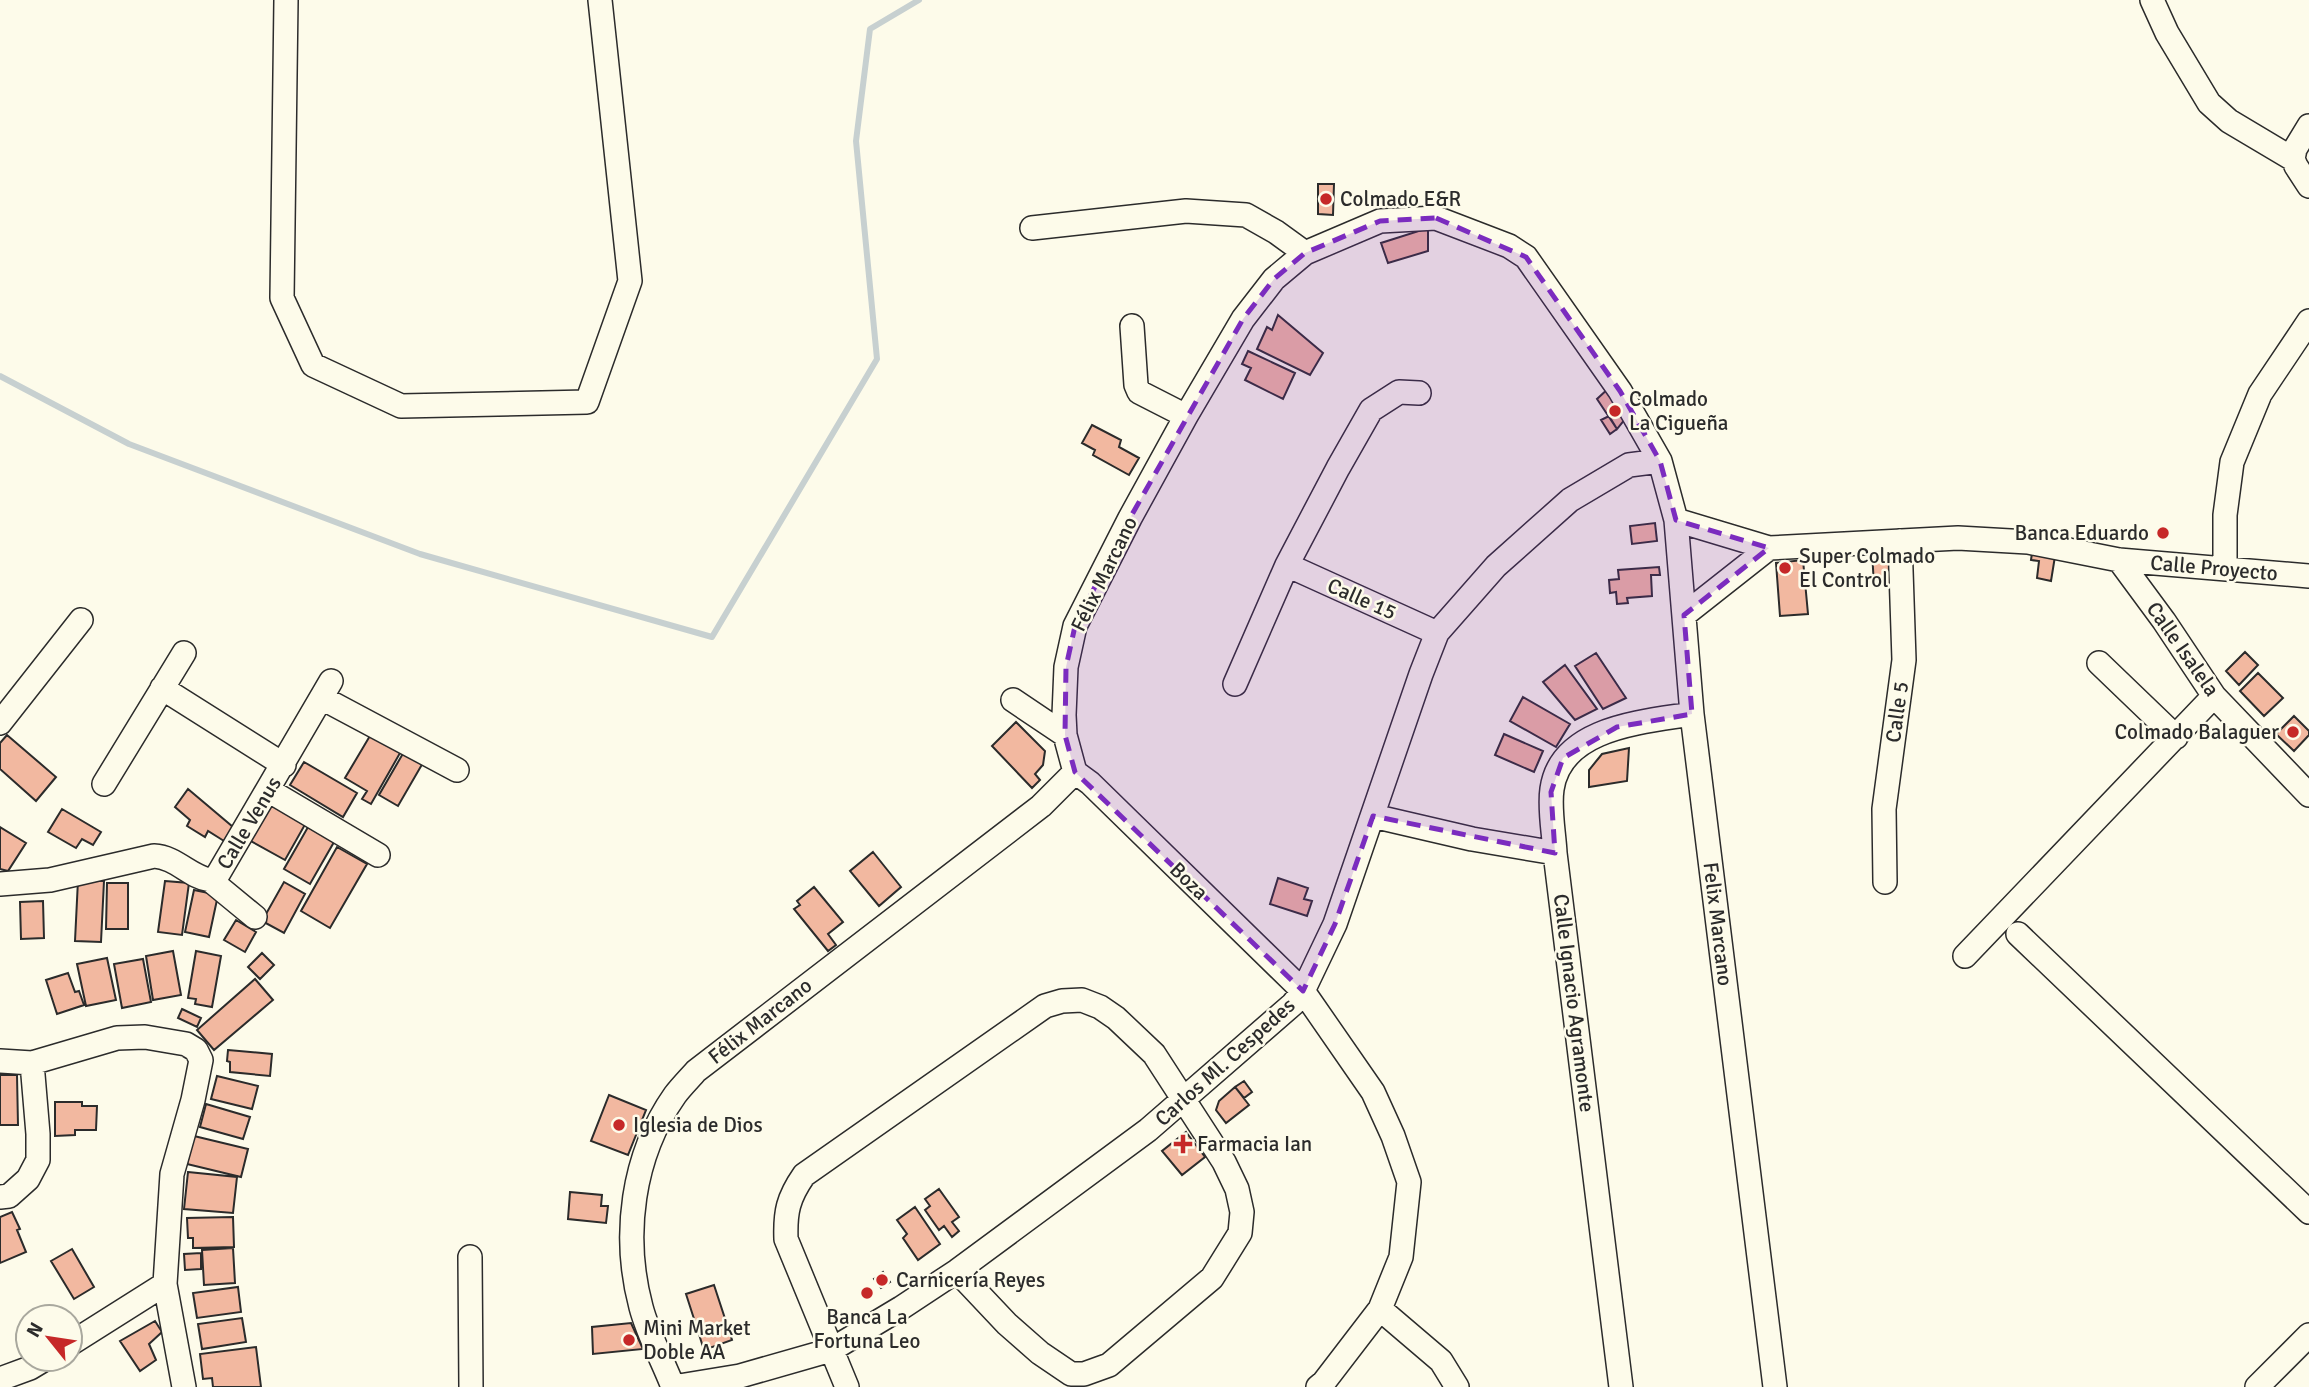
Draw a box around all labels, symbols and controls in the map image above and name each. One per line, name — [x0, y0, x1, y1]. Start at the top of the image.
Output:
place label: Colmado E&R — [1340, 186, 1461, 212]
marker: Colmado E&R — [1318, 191, 1334, 207]
place label: Colmado La Cigueña — [1629, 386, 1729, 436]
marker: Colmado La Cigueña — [1607, 403, 1623, 419]
street label: Félix Marcano — [1065, 512, 1143, 636]
place label: Banca Eduardo — [2015, 520, 2149, 546]
marker: Banca Eduardo — [2155, 525, 2171, 541]
place label: Super Colmado El Control — [1799, 543, 1935, 593]
street label: Calle Proyecto — [2149, 549, 2279, 587]
marker: Super Colmado El Control — [1777, 560, 1793, 576]
street label: Calle 15 — [1323, 572, 1401, 626]
street label: Calle Isalela — [2141, 597, 2225, 701]
street label: Calle 5 — [1880, 680, 1914, 744]
place label: Colmado Balaguer — [2115, 719, 2279, 745]
marker: Colmado Balaguer — [2285, 724, 2301, 740]
street label: Calle Venus — [211, 772, 287, 874]
street label: Boza — [1164, 857, 1214, 905]
street label: Felix Marcano — [1698, 861, 1738, 987]
street label: Calle Ignacio Agramonte — [1548, 892, 1600, 1114]
street label: Félix Marcano — [703, 972, 817, 1070]
street label: Carlos Ml. Cespedes — [1150, 992, 1300, 1132]
place label: Iglesia de Dios — [633, 1112, 763, 1138]
marker: Iglesia de Dios — [611, 1117, 627, 1133]
place label: Farmacia Ian — [1197, 1131, 1312, 1157]
marker: Farmacia Ian — [1175, 1136, 1191, 1152]
place label: Carnicería Reyes — [896, 1267, 1045, 1293]
marker: Carnicería Reyes — [874, 1272, 890, 1288]
marker: Banca La Fortuna Leo — [859, 1285, 875, 1301]
north arrow — [14, 1303, 84, 1373]
place label: Banca La Fortuna Leo — [814, 1304, 920, 1354]
place label: Mini Market Doble AA — [643, 1315, 751, 1365]
text: N — [21, 1318, 49, 1342]
marker: Mini Market Doble AA — [621, 1332, 637, 1348]

